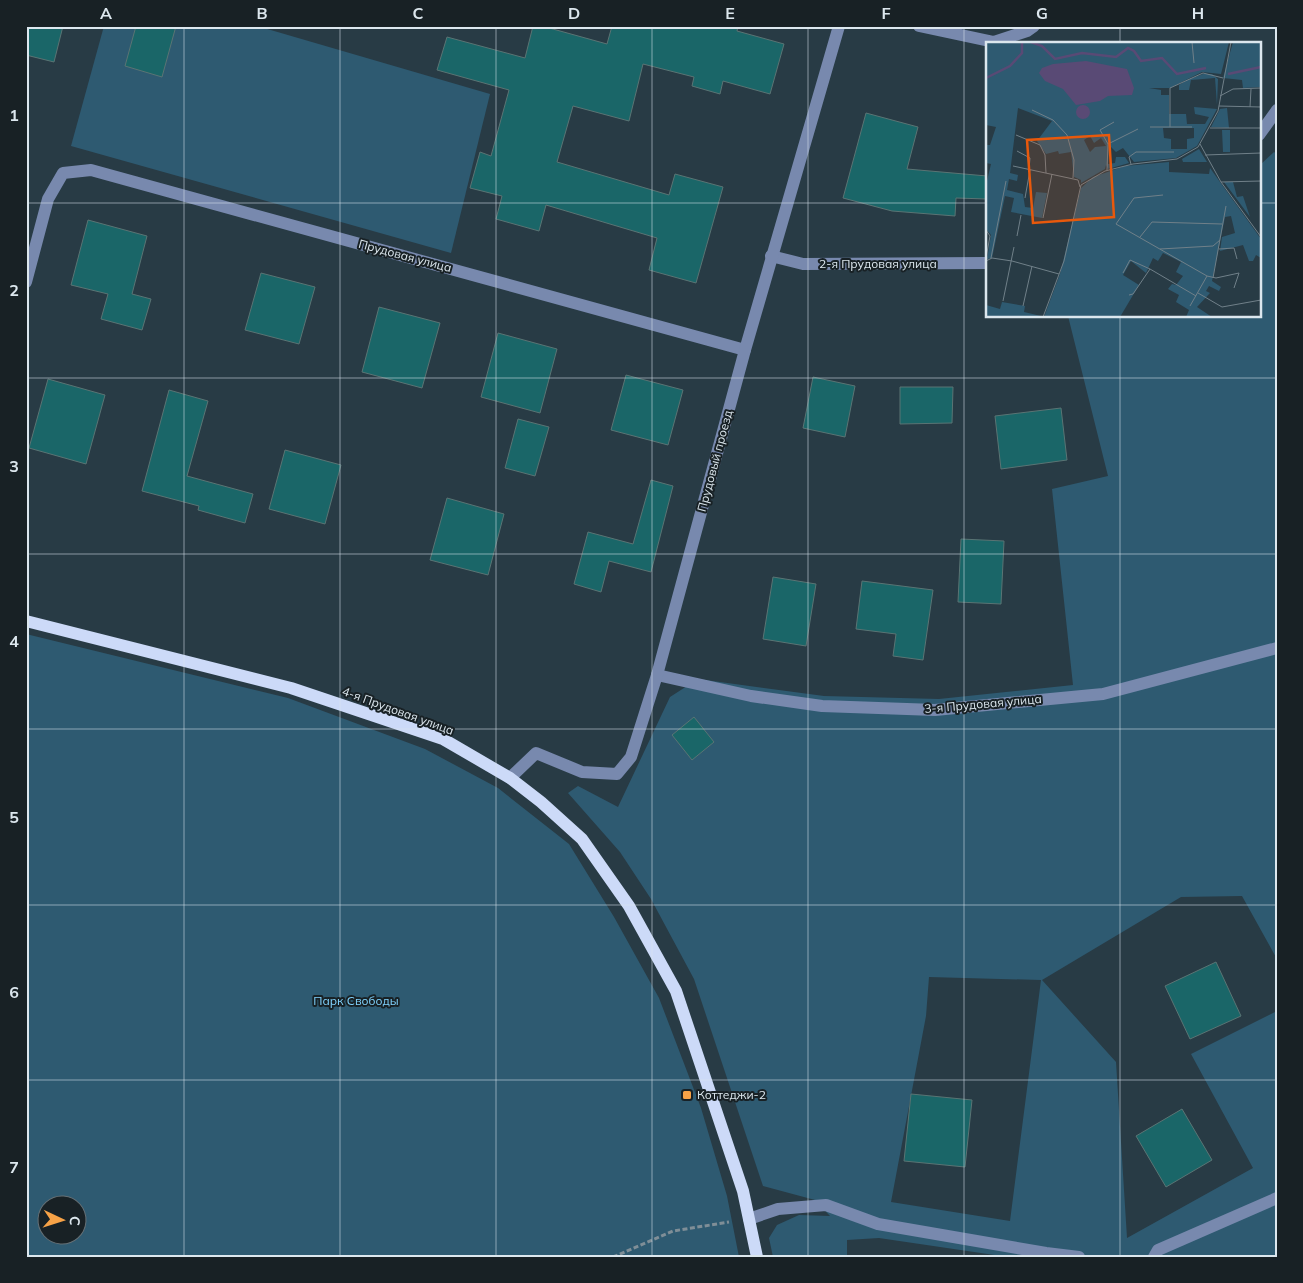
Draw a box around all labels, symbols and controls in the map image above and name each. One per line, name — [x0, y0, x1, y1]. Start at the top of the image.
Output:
text: A — [100, 3, 112, 23]
text: B — [256, 3, 268, 23]
text: C — [413, 3, 424, 23]
text: D — [568, 3, 580, 23]
text: E — [725, 3, 735, 23]
text: F — [881, 3, 891, 23]
text: G — [1036, 3, 1048, 23]
text: H — [1192, 3, 1204, 23]
inset map — [986, 42, 1260, 318]
text: 1 — [9, 105, 19, 125]
street label: Прудовая улица — [357, 236, 453, 275]
street label: 2-я Прудовая улица — [819, 256, 937, 271]
text: 2 — [9, 280, 19, 300]
street label: Прудовый проезд — [694, 408, 735, 513]
text: 3 — [9, 456, 19, 476]
text: 4 — [9, 631, 19, 651]
street label: 4-я Прудовая улица — [340, 683, 456, 738]
street label: 3-я Прудовая улица — [924, 691, 1042, 716]
text: 5 — [9, 807, 19, 827]
text: 6 — [9, 982, 19, 1002]
park label: Парк Свободы — [313, 993, 399, 1008]
place label: Коттеджи-2 — [697, 1087, 766, 1102]
marker: Коттеджи-2 — [681, 1089, 693, 1101]
text: 7 — [9, 1157, 19, 1177]
north arrow — [38, 1196, 88, 1246]
text: С — [66, 1215, 84, 1226]

